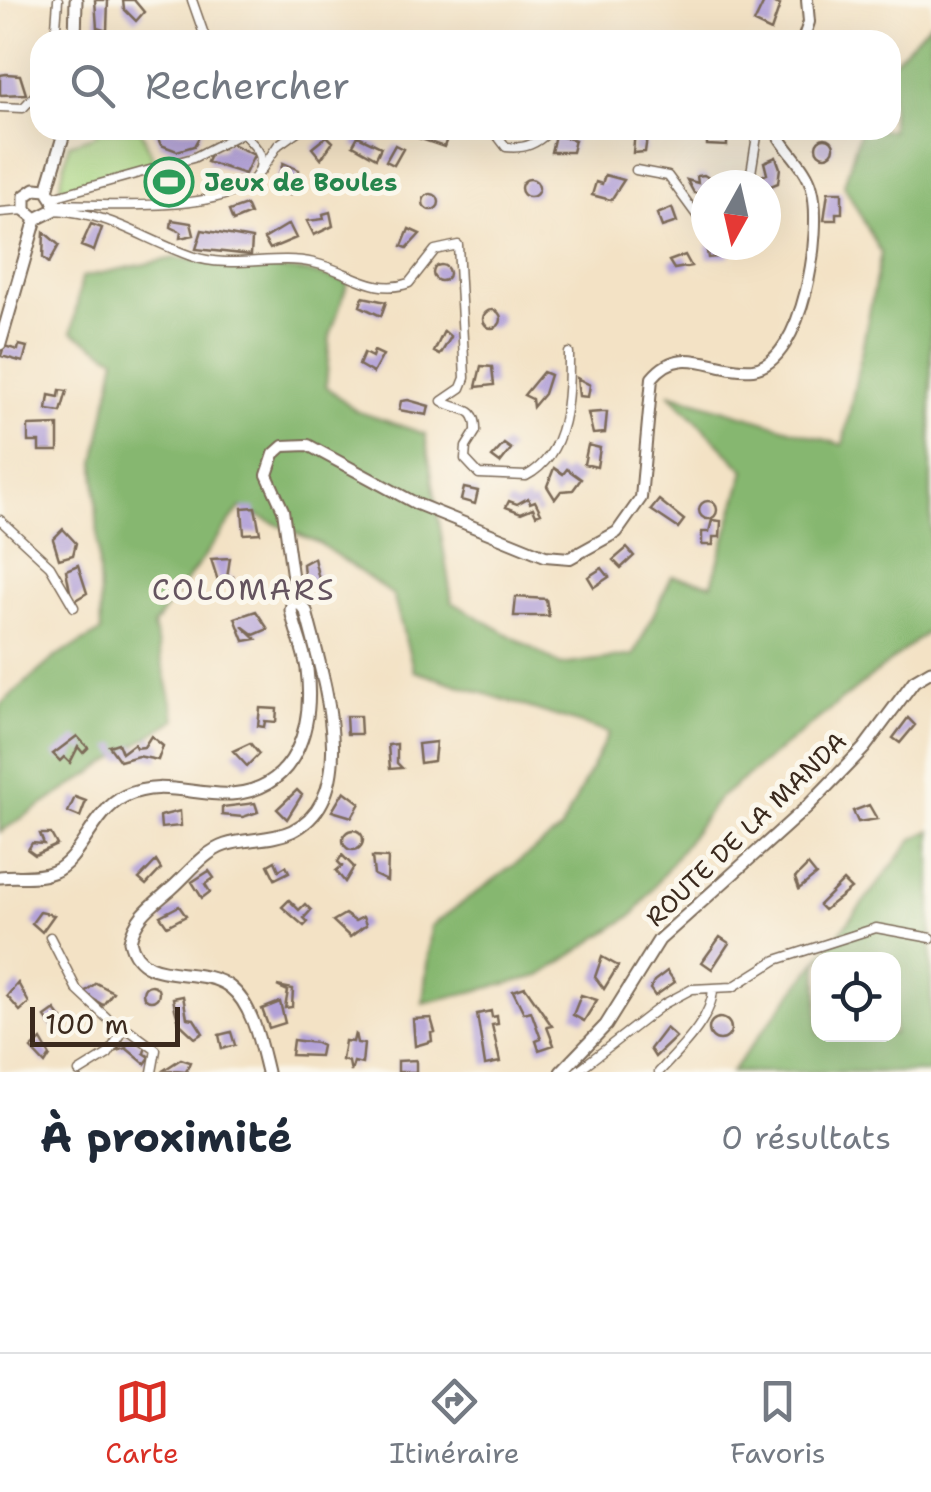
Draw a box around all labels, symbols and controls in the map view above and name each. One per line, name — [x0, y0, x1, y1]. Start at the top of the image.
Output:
search box — [30, 30, 901, 140]
icon: search — [65, 58, 120, 113]
text: Rechercher — [145, 60, 350, 111]
sports icon: Jeux de Boules — [143, 156, 195, 208]
place label: Jeux de Boules — [204, 165, 397, 199]
north arrow — [691, 170, 781, 260]
district label: COLOMARS — [152, 569, 336, 610]
street label: ROUTE DE LA MANDA — [638, 724, 854, 934]
map controls — [811, 952, 901, 1042]
button: locate — [811, 952, 901, 1042]
scale bar — [30, 1002, 180, 1046]
text: 100 m — [45, 1005, 129, 1043]
text: À proximité — [40, 1109, 293, 1165]
text: 0 résultats — [721, 1116, 891, 1159]
tab: Carte — [105, 1374, 179, 1472]
tab: Itinéraire — [389, 1374, 520, 1472]
tab: Favoris — [730, 1374, 826, 1472]

